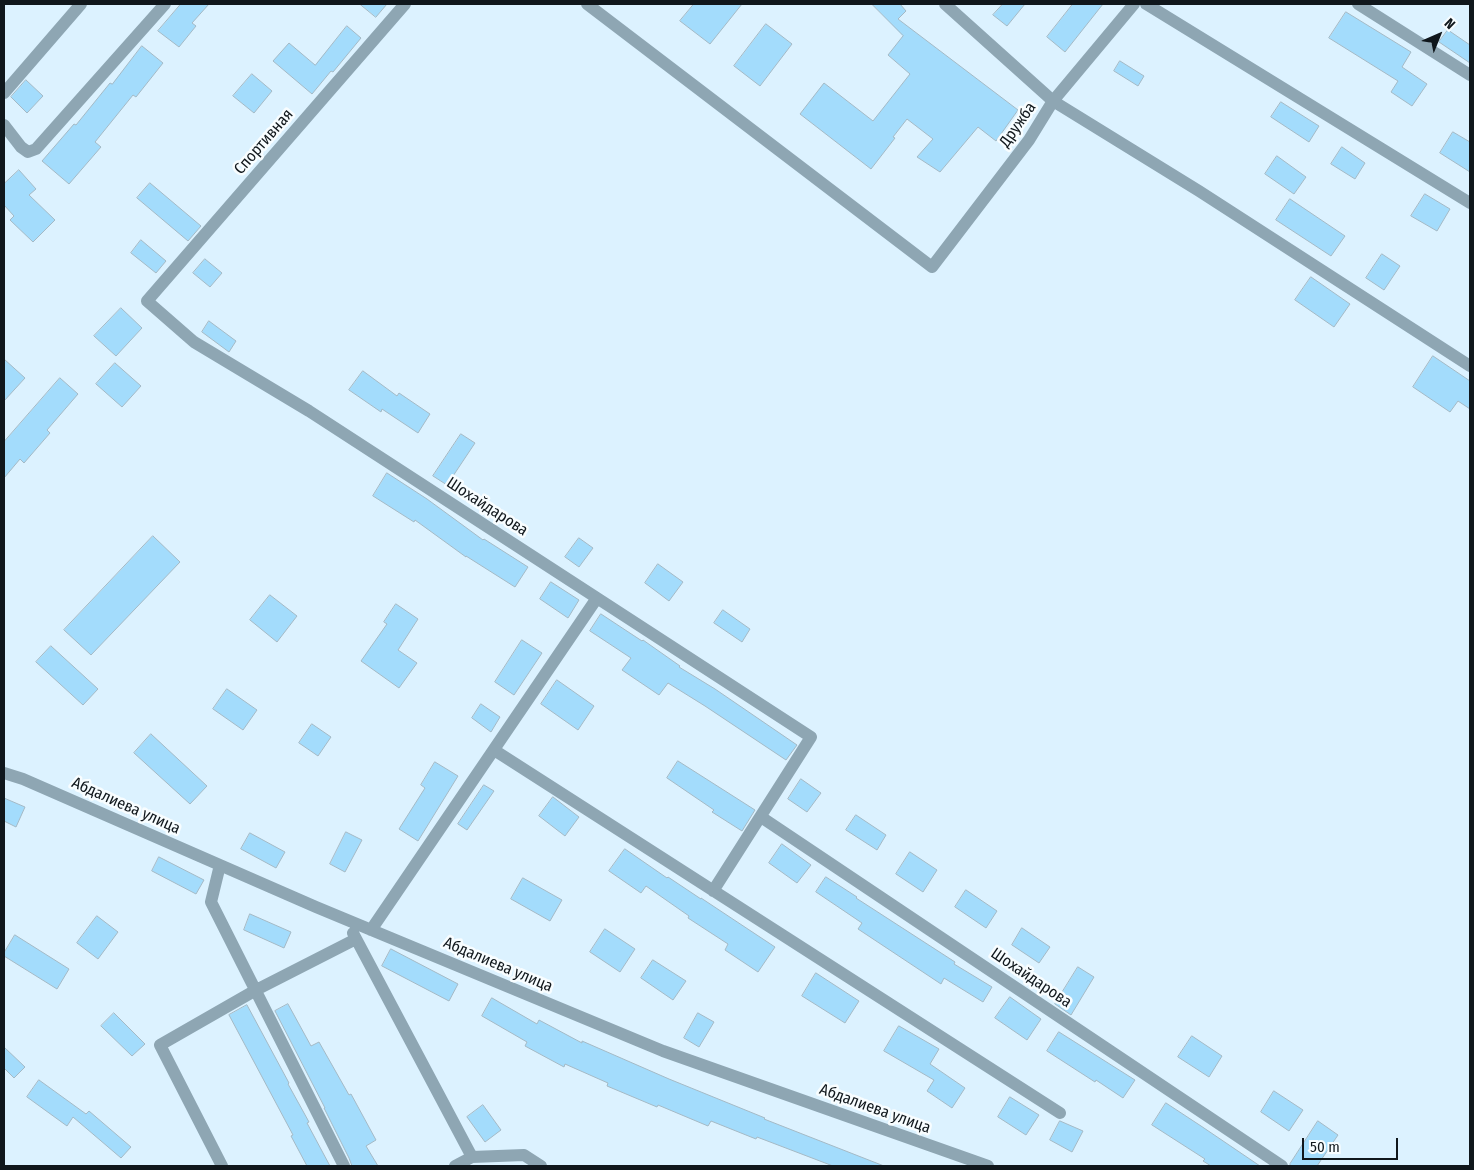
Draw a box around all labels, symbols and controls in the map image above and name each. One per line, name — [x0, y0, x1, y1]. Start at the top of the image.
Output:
north arrow — [1414, 10, 1464, 60]
text: N — [1441, 15, 1459, 33]
street label: Дружба — [996, 99, 1040, 151]
street label: Спортивная — [230, 105, 298, 179]
street label: Шохайдарова — [443, 474, 531, 540]
street label: Абдалиева улица — [69, 773, 183, 839]
street label: Абдалиева улица — [441, 933, 555, 997]
street label: Шохайдарова — [987, 944, 1075, 1012]
street label: Абдалиева улица — [817, 1080, 933, 1138]
scale bar — [1304, 1128, 1400, 1160]
text: 50 m — [1310, 1138, 1340, 1156]

